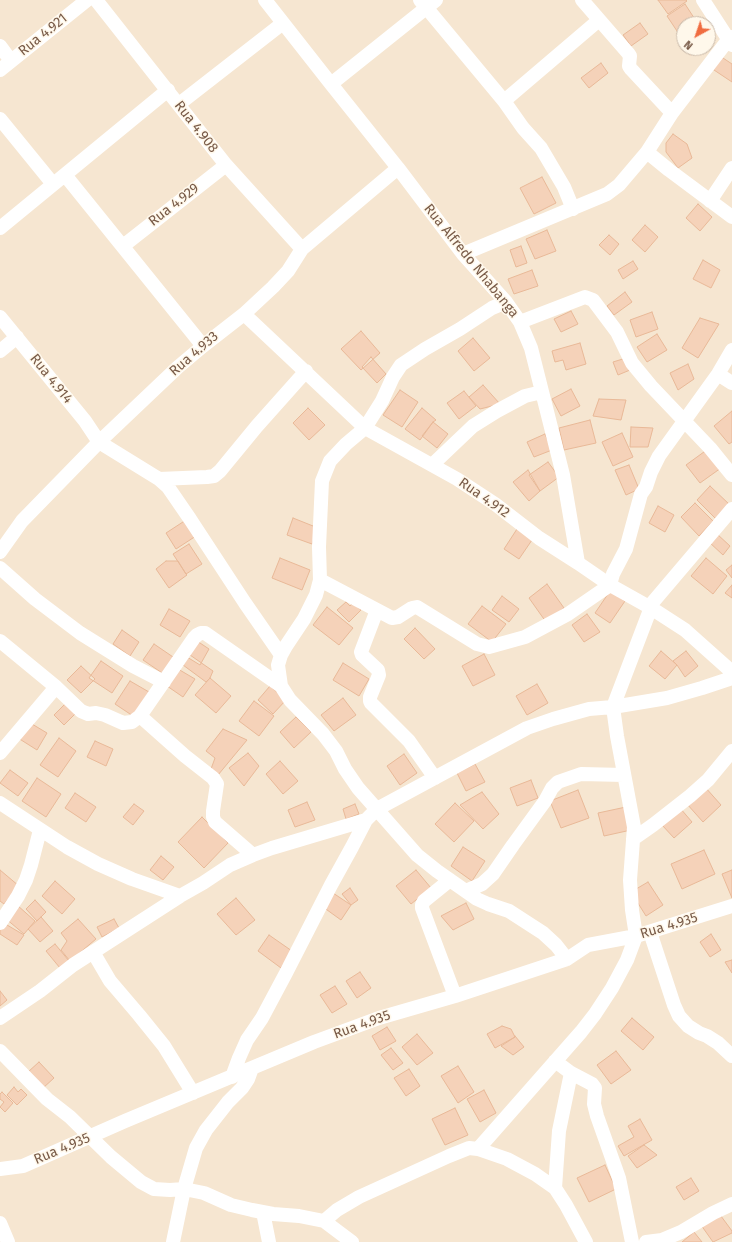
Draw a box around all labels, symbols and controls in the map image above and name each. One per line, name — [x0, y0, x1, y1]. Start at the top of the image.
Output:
street label: Rua 4.921 — [15, 10, 71, 60]
north arrow — [676, 16, 716, 56]
text: N — [682, 37, 696, 52]
street label: Rua 4.908 — [171, 98, 221, 156]
street label: Rua 4.929 — [145, 180, 203, 230]
street label: Rua Alfredo Nhabanga — [420, 201, 522, 321]
street label: Rua 4.933 — [166, 328, 222, 380]
street label: Rua 4.914 — [26, 351, 76, 407]
street label: Rua 4.912 — [455, 474, 513, 522]
street label: Rua 4.935 — [638, 909, 700, 943]
street label: Rua 4.935 — [331, 1007, 393, 1043]
street label: Rua 4.935 — [31, 1130, 93, 1168]

